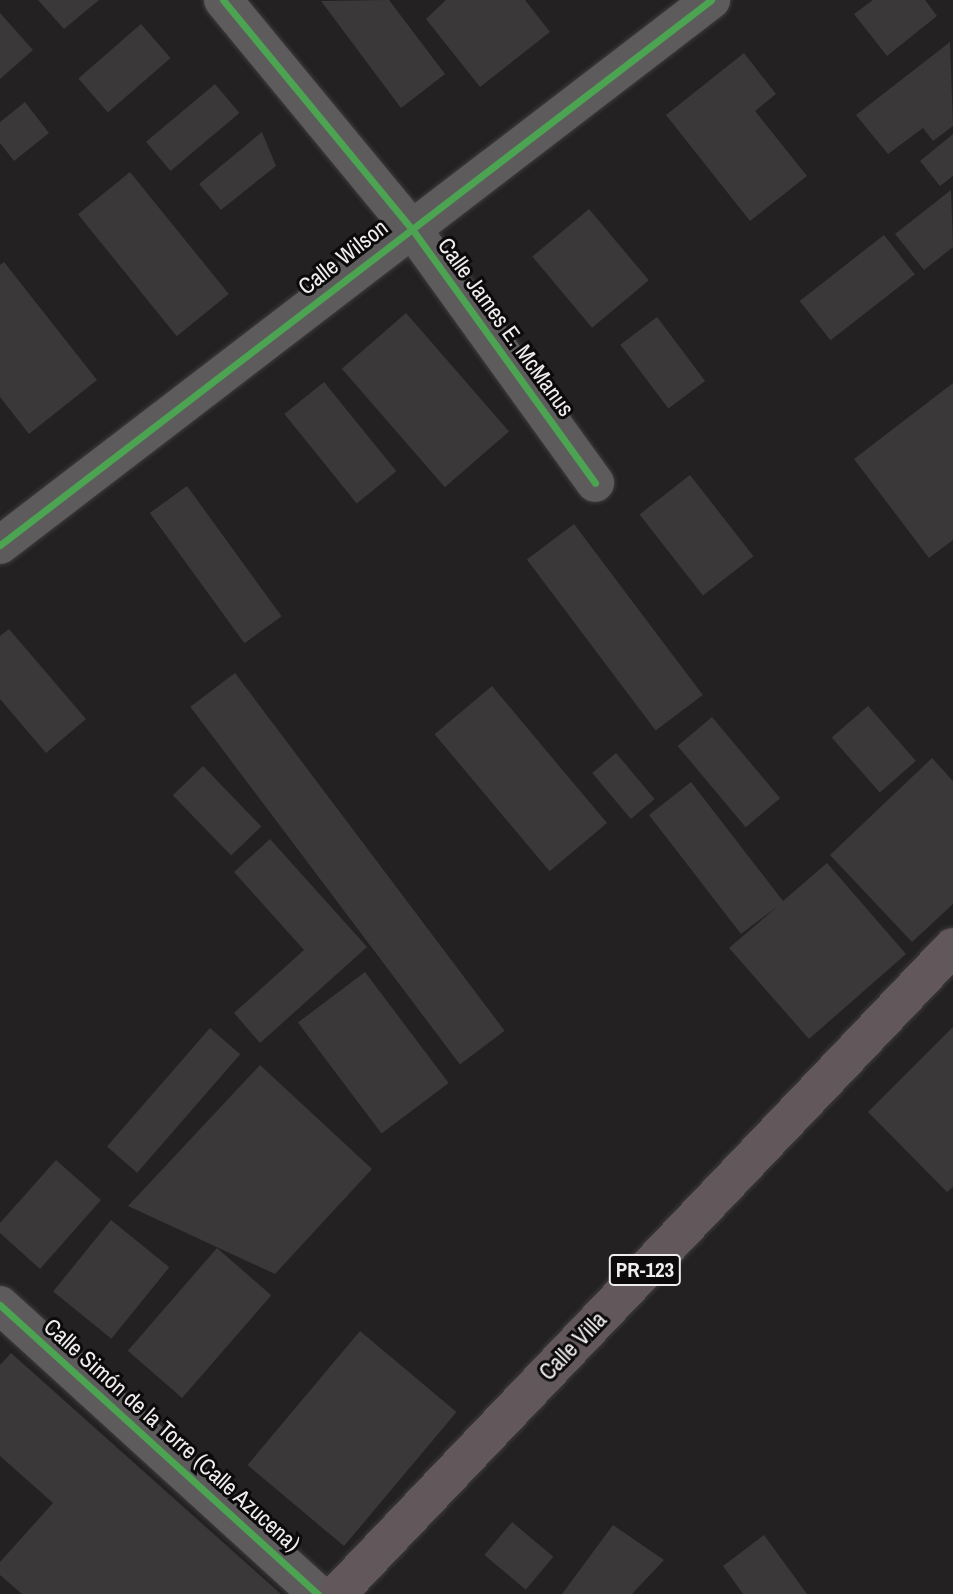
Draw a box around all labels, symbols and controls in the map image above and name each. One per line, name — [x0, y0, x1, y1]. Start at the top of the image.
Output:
street label: Calle Wilson — [293, 214, 393, 300]
street label: Calle James E. McManus — [432, 232, 580, 422]
road number: PR-123 — [608, 1252, 682, 1288]
street label: Calle Villa — [534, 1306, 612, 1386]
street label: Calle Simón de la Torre (Calle Azucena) — [38, 1312, 306, 1558]

